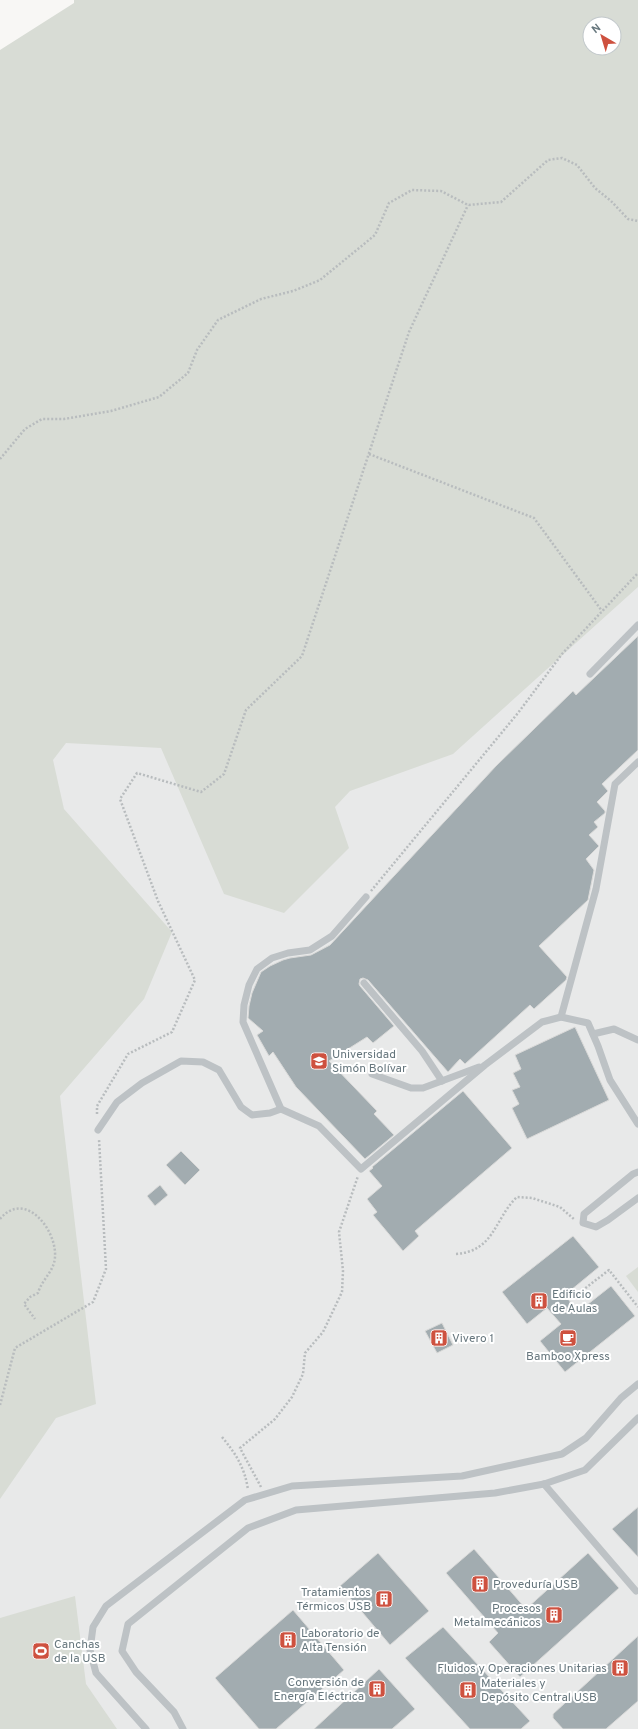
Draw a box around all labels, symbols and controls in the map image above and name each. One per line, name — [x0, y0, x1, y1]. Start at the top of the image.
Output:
north arrow — [582, 16, 622, 56]
text: N — [589, 21, 604, 37]
place label: Universidad Simón Bolívar — [332, 1047, 407, 1077]
school or university icon: Universidad Simón Bolívar — [309, 1051, 329, 1071]
place label: Edificio de Aulas — [552, 1287, 597, 1317]
building icon: Edificio de Aulas — [529, 1291, 549, 1311]
building icon: Vivero 1 — [429, 1328, 449, 1348]
cafe icon: Bamboo Xpress — [558, 1328, 578, 1348]
place label: Vivero 1 — [452, 1331, 494, 1347]
place label: Bamboo Xpress — [526, 1349, 610, 1365]
building icon: Proveduría USB — [470, 1574, 490, 1594]
place label: Proveduría USB — [493, 1577, 578, 1593]
place label: Tratamientos Térmicos USB — [296, 1585, 371, 1615]
building icon: Tratamientos Térmicos USB — [374, 1589, 394, 1609]
place label: Procesos Metalmecánicos — [454, 1601, 541, 1631]
building icon: Procesos Metalmecánicos — [544, 1605, 564, 1625]
place label: Laboratorio de Alta Tensión — [301, 1626, 380, 1656]
building icon: Laboratorio de Alta Tensión — [278, 1630, 298, 1650]
place label: Canchas de la USB — [54, 1637, 106, 1667]
sports icon: Canchas de la USB — [31, 1641, 51, 1661]
building icon: Fluidos y Operaciones Unitarias — [610, 1658, 630, 1678]
place label: Fluidos y Operaciones Unitarias — [437, 1661, 607, 1677]
place label: Conversión de Energía Eléctrica — [273, 1675, 364, 1705]
place label: Materiales y Depósito Central USB — [481, 1676, 597, 1706]
building icon: Conversión de Energía Eléctrica — [367, 1679, 387, 1699]
building icon: Materiales y Depósito Central USB — [458, 1680, 478, 1700]

